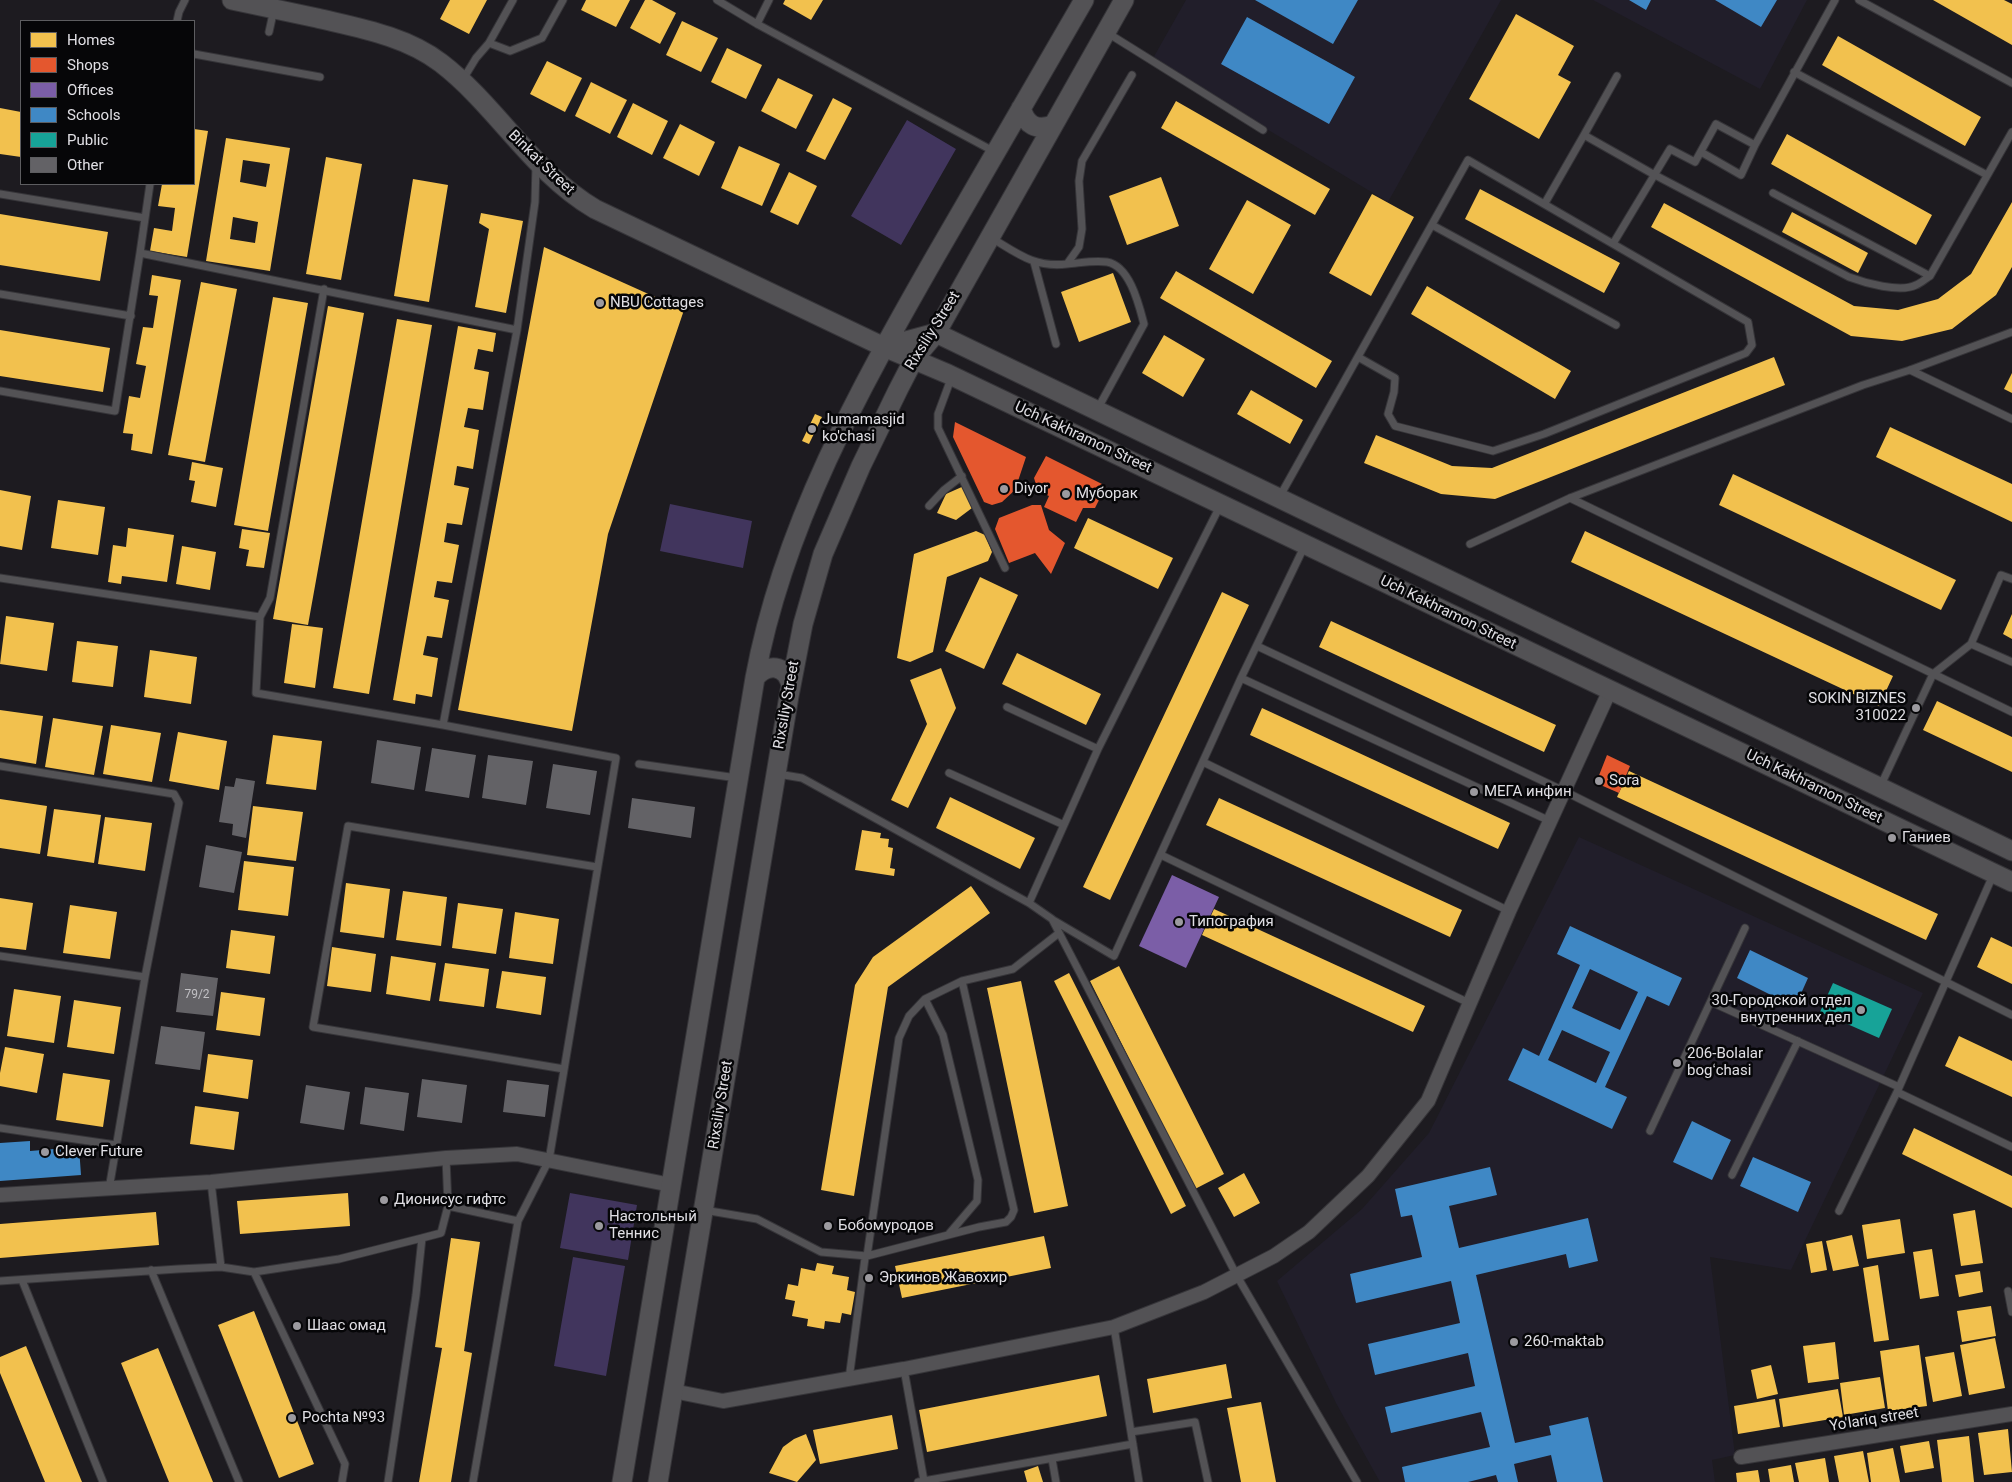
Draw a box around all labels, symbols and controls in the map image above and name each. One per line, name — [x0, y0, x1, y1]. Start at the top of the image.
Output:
legend — [20, 20, 195, 185]
text: Homes — [67, 31, 115, 49]
text: Shops — [67, 56, 109, 74]
text: Offices — [67, 81, 114, 99]
text: Schools — [67, 106, 121, 124]
street label: Binkat Street — [504, 127, 578, 199]
text: Public — [67, 131, 108, 149]
text: Other — [67, 156, 104, 174]
street label: Rixsiliy Street — [902, 288, 964, 374]
place label: NBU Cottages — [610, 294, 704, 312]
marker: NBU Cottages — [594, 297, 606, 309]
street label: Uch Kakhramon Street — [1012, 398, 1154, 478]
place label: Jumamasjid ko'chasi — [822, 411, 905, 446]
marker: Jumamasjid ko'chasi — [806, 423, 818, 435]
place label: Diyor — [1014, 480, 1048, 498]
marker: Diyor — [998, 483, 1010, 495]
place label: Муборак — [1076, 485, 1138, 503]
marker: Муборак — [1060, 488, 1072, 500]
street label: Uch Kakhramon Street — [1377, 572, 1519, 654]
street label: Rixsiliy Street — [770, 659, 804, 751]
place label: SOKIN BIZNES 310022 — [1808, 690, 1906, 725]
marker: SOKIN BIZNES 310022 — [1910, 702, 1922, 714]
street label: Uch Kakhramon Street — [1743, 746, 1885, 828]
place label: Sora — [1609, 772, 1639, 790]
marker: Sora — [1593, 775, 1605, 787]
place label: МЕГА инфин — [1484, 783, 1572, 801]
marker: МЕГА инфин — [1468, 786, 1480, 798]
place label: Ганиев — [1902, 829, 1951, 847]
marker: Ганиев — [1886, 832, 1898, 844]
place label: Типография — [1189, 913, 1274, 931]
marker: Типография — [1173, 916, 1185, 928]
house number: 79/2 — [184, 988, 210, 1002]
place label: 30-Городской отдел внутренних дел — [1712, 992, 1851, 1027]
marker: 30-Городской отдел внутренних дел — [1855, 1004, 1867, 1016]
place label: 206-Bolalar bogʻchasi — [1687, 1045, 1763, 1080]
marker: 206-Bolalar bogʻchasi — [1671, 1057, 1683, 1069]
street label: Rixsiliy Street — [705, 1059, 737, 1151]
place label: Clever Future — [55, 1143, 143, 1161]
marker: Clever Future — [39, 1146, 51, 1158]
place label: Дионисус гифтс — [394, 1191, 506, 1209]
marker: Дионисус гифтс — [378, 1194, 390, 1206]
place label: Настольный Теннис — [609, 1208, 697, 1243]
place label: Бобомуродов — [838, 1217, 934, 1235]
marker: Настольный Теннис — [593, 1220, 605, 1232]
marker: Бобомуродов — [822, 1220, 834, 1232]
place label: Эркинов Жавохир — [879, 1269, 1007, 1287]
marker: Эркинов Жавохир — [863, 1272, 875, 1284]
place label: Шаас омад — [307, 1317, 386, 1335]
marker: Шаас омад — [291, 1320, 303, 1332]
place label: 260-maktab — [1524, 1333, 1604, 1351]
marker: 260-maktab — [1508, 1336, 1520, 1348]
street label: Yo'lariq street — [1828, 1404, 1920, 1436]
place label: Pochta №93 — [302, 1409, 385, 1427]
marker: Pochta №93 — [286, 1412, 298, 1424]

